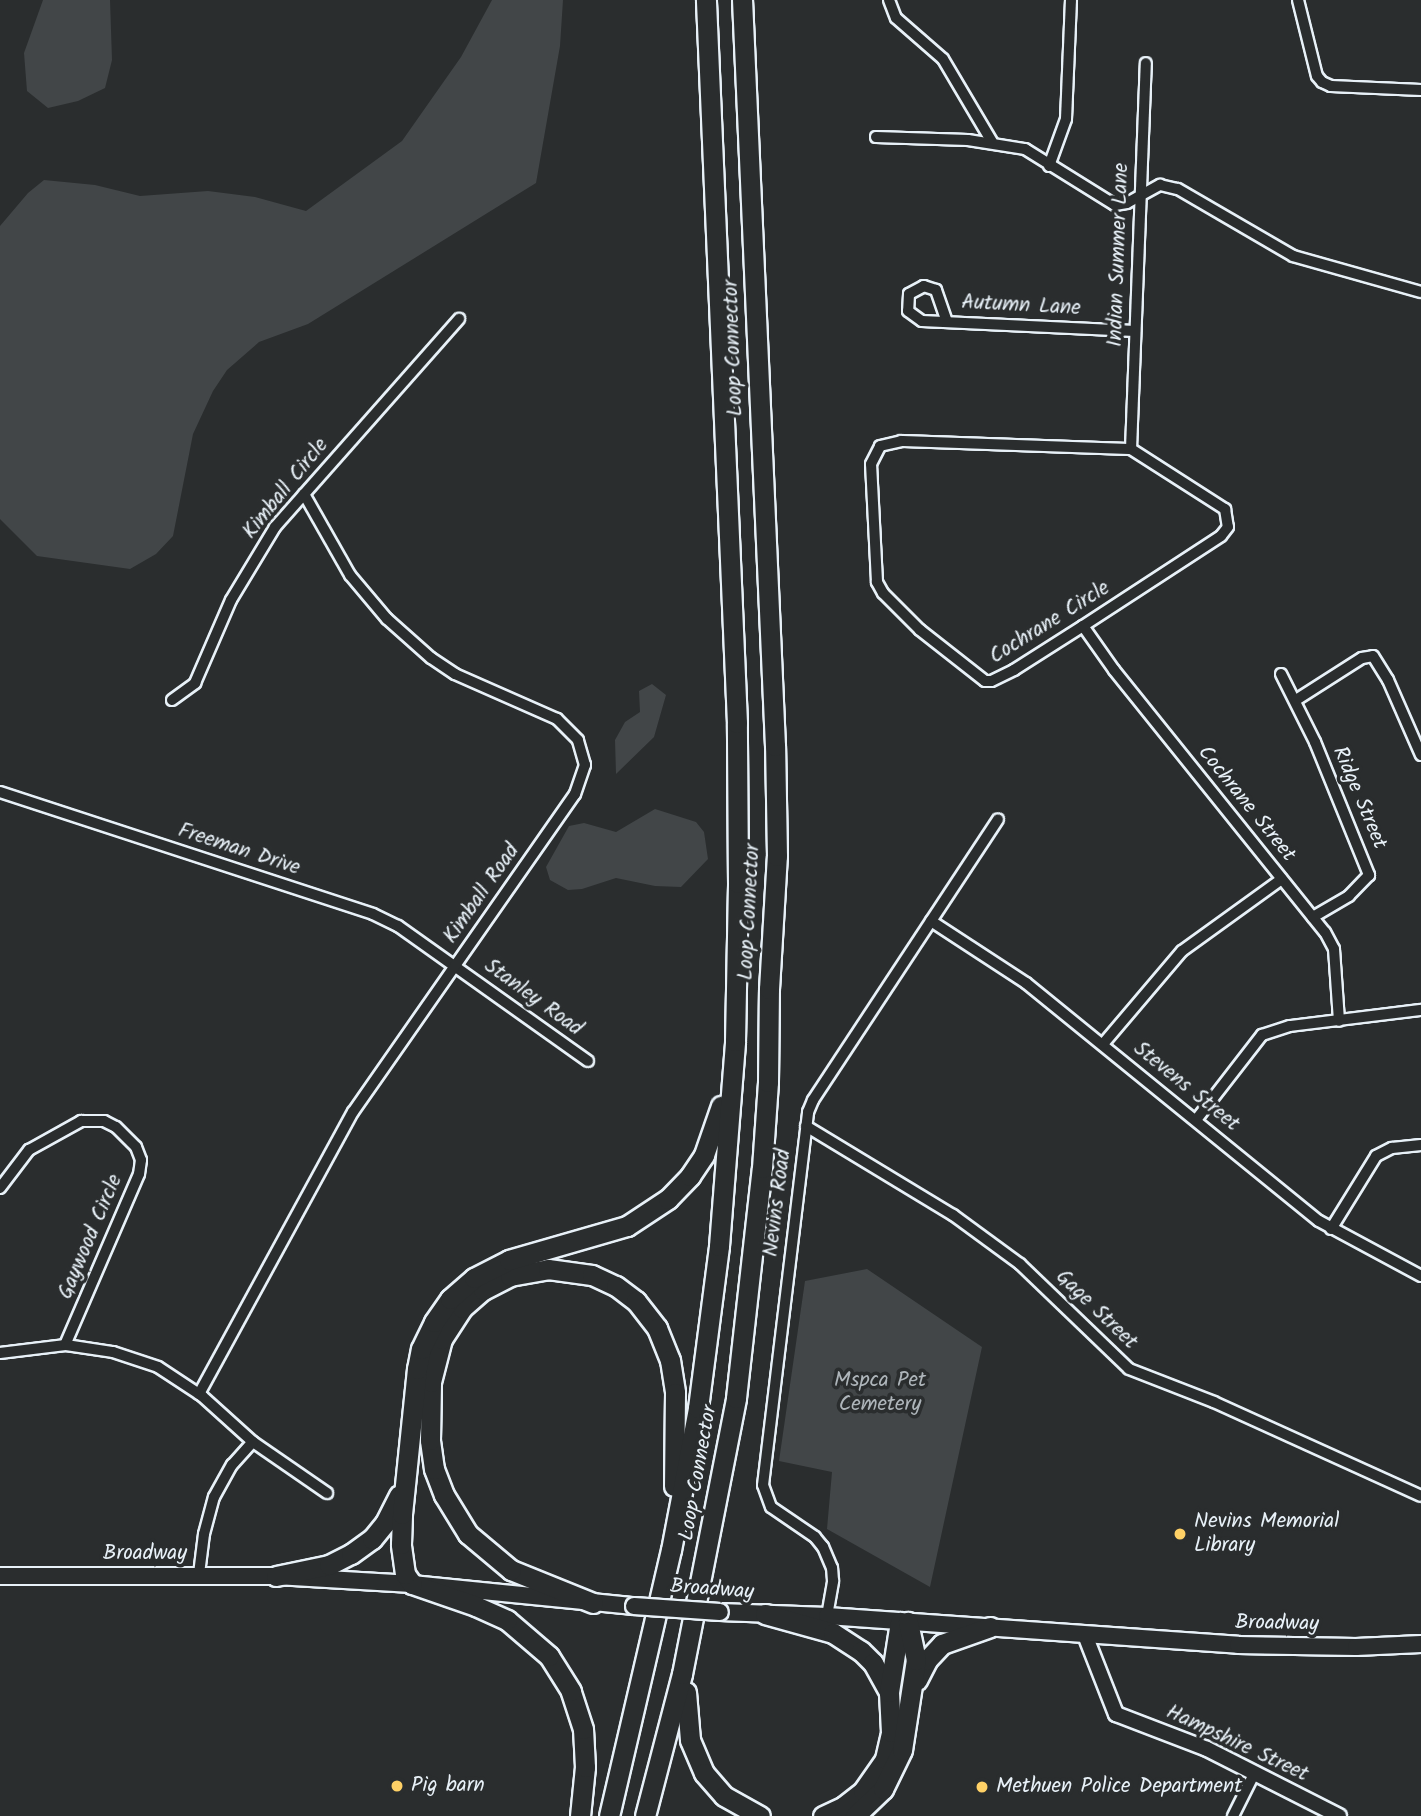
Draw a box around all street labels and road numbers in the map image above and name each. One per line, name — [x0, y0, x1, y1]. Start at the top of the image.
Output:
street label: Indian Summer Lane — [1103, 163, 1135, 347]
street label: Loop Connector — [719, 279, 749, 417]
street label: Autumn Lane — [961, 290, 1081, 322]
street label: Kimball Circle — [238, 434, 334, 544]
street label: Cochrane Circle — [985, 576, 1115, 670]
street label: Cochrane Street — [1192, 741, 1300, 867]
street label: Ridge Street — [1326, 743, 1392, 853]
street label: Freeman Drive — [175, 818, 303, 882]
street label: Kimball Road — [438, 839, 526, 949]
street label: Loop Connector — [734, 843, 766, 981]
street label: Stanley Road — [479, 954, 587, 1042]
street label: Stevens Street — [1128, 1037, 1244, 1137]
street label: Nevins Road — [759, 1148, 797, 1258]
street label: Gaywood Circle — [53, 1171, 129, 1303]
street label: Gage Street — [1050, 1265, 1142, 1355]
street label: Loop Connector — [675, 1403, 723, 1543]
street label: Broadway — [103, 1541, 187, 1567]
street label: Broadway — [669, 1575, 755, 1605]
street label: Broadway — [1235, 1611, 1319, 1637]
street label: Hampshire Street — [1162, 1700, 1312, 1788]

